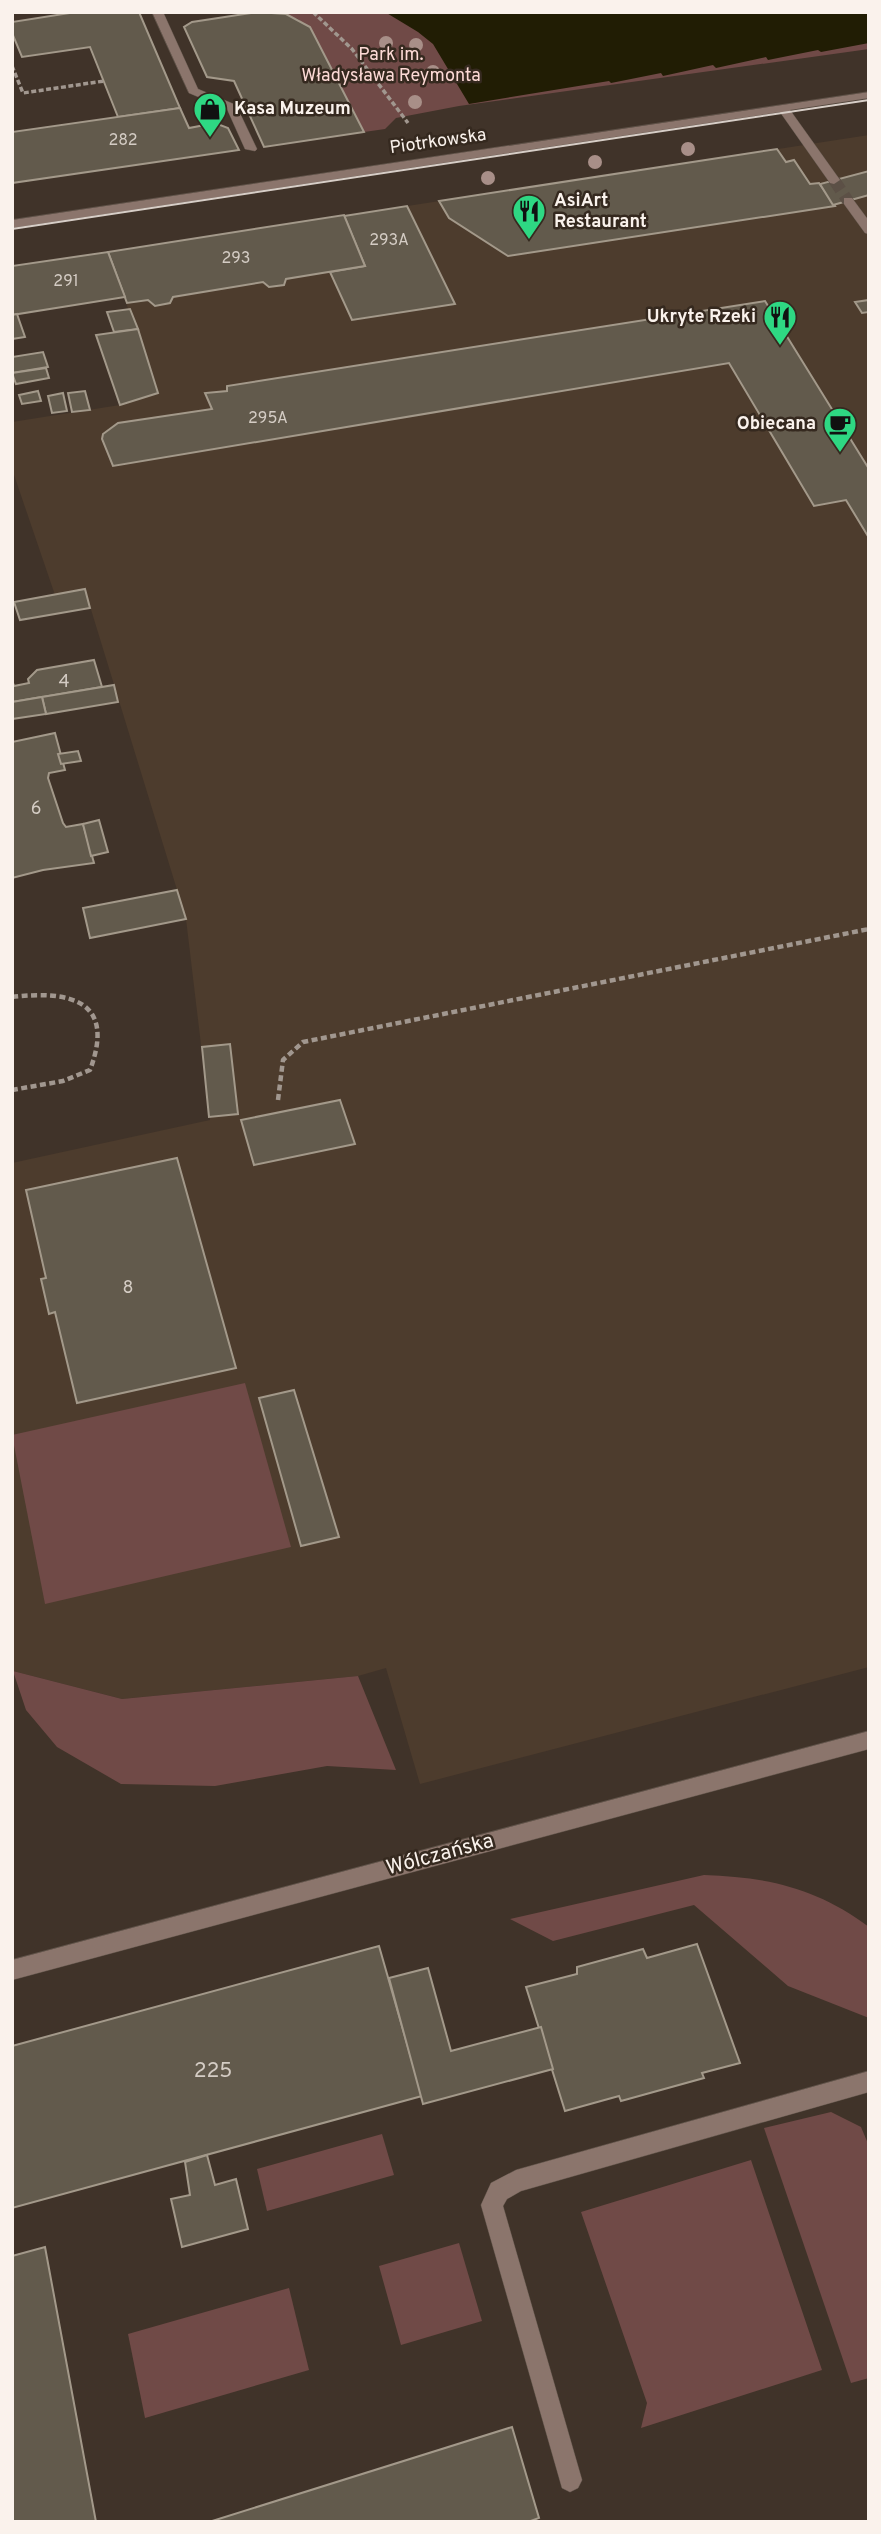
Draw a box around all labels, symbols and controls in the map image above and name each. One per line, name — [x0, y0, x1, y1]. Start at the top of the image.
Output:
park label: Park im. Władysława Reymonta — [301, 44, 481, 88]
shop icon: Kasa Muzeum — [191, 90, 229, 139]
place label: Kasa Muzeum — [234, 98, 351, 121]
street label: Piotrkowska — [388, 124, 488, 160]
house number: 282 — [108, 131, 138, 151]
place label: AsiArt Restaurant — [554, 190, 647, 234]
restaurant icon: AsiArt Restaurant — [510, 192, 548, 241]
house number: 293A — [369, 231, 409, 251]
house number: 293 — [222, 249, 250, 269]
house number: 291 — [53, 272, 79, 292]
restaurant icon: Ukryte Rzeki — [761, 298, 799, 347]
place label: Ukryte Rzeki — [647, 306, 756, 329]
cafe icon: Obiecana — [821, 405, 859, 454]
house number: 295A — [248, 409, 288, 429]
place label: Obiecana — [737, 413, 816, 436]
house number: 4 — [58, 671, 70, 694]
house number: 6 — [31, 798, 41, 821]
house number: 8 — [123, 1277, 134, 1300]
street label: Wólczańska — [383, 1828, 497, 1882]
house number: 225 — [194, 2058, 232, 2085]

